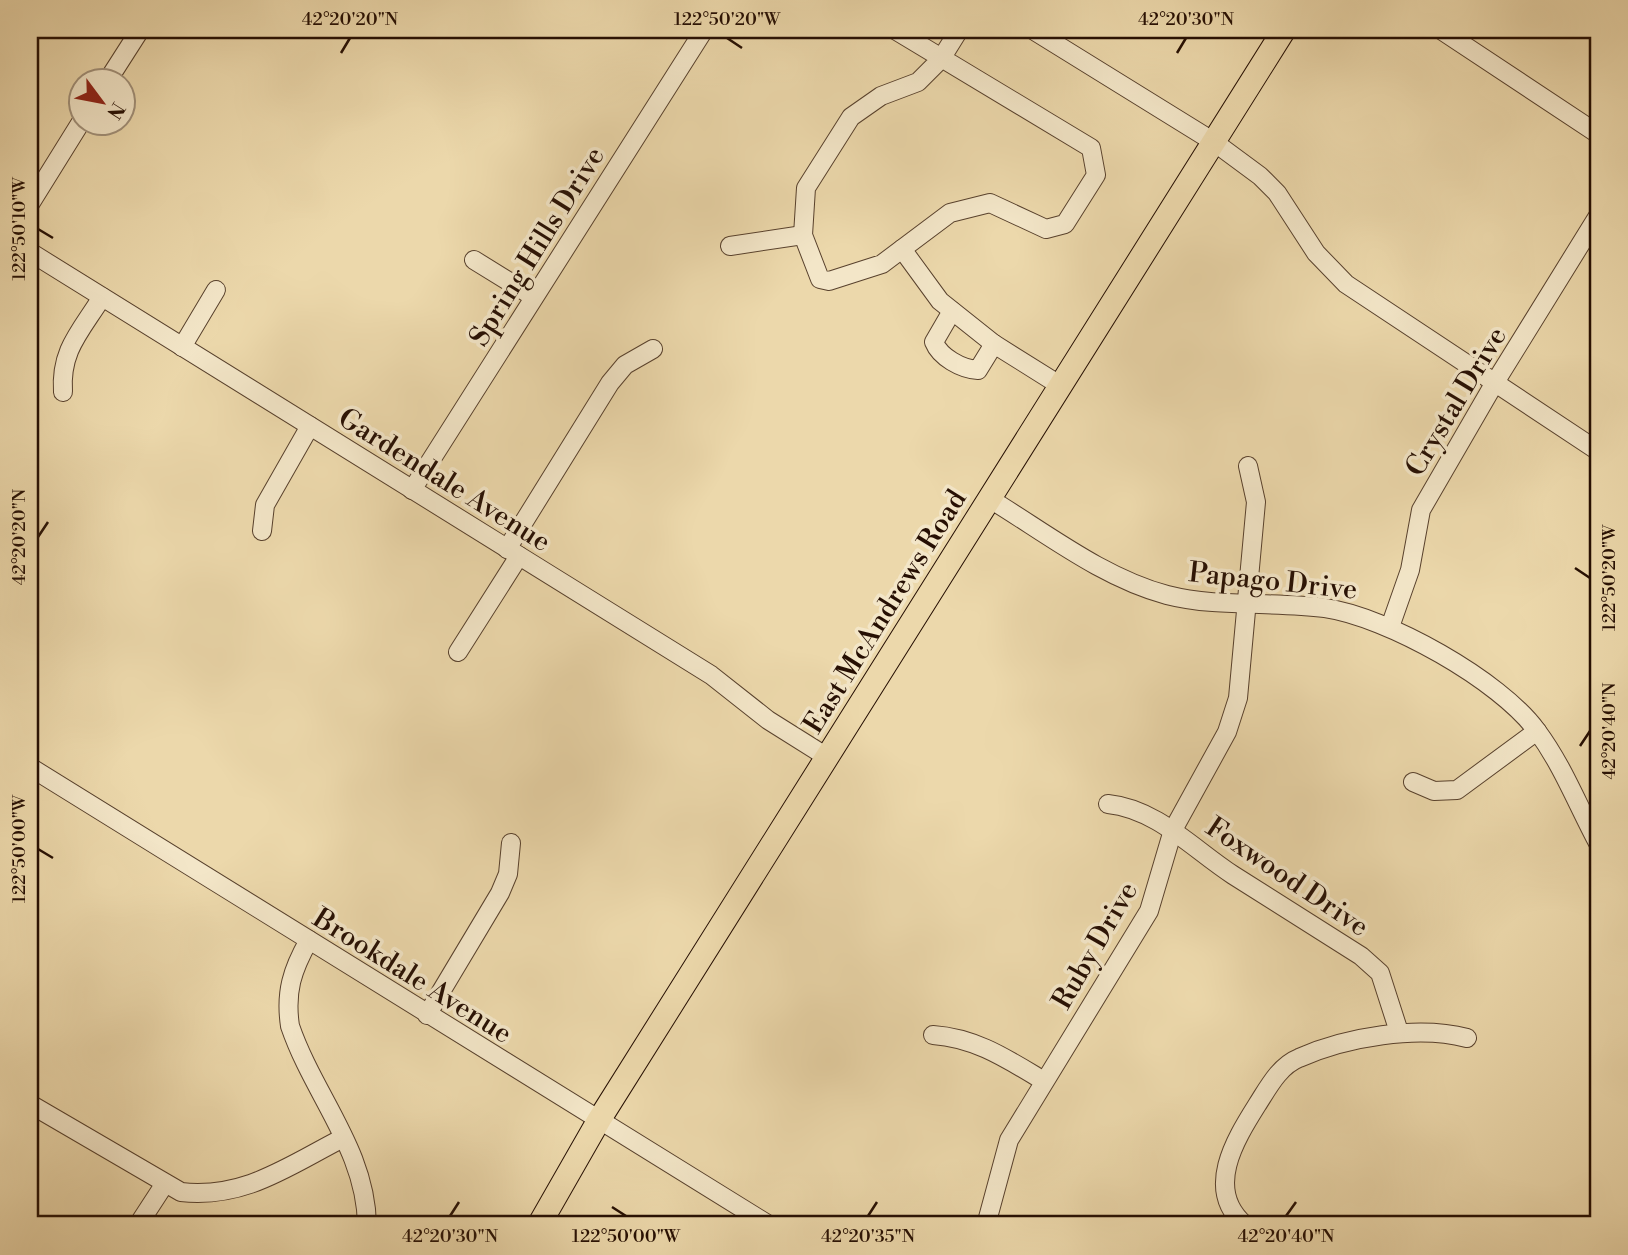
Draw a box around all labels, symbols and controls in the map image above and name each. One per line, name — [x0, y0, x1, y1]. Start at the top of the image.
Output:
text: 42°20'20"N — [302, 8, 399, 31]
text: 122°50'20"W — [674, 8, 781, 31]
text: 42°20'30"N — [1138, 8, 1235, 31]
north arrow — [66, 66, 136, 136]
text: N — [101, 98, 130, 123]
street label: Spring Hills Drive — [462, 141, 613, 353]
text: 122°50'10"W — [8, 177, 31, 281]
street label: Crystal Drive — [1398, 321, 1515, 483]
street label: Gardendale Avenue — [331, 401, 557, 560]
street label: East McAndrews Road — [796, 483, 975, 740]
text: 42°20'20"N — [8, 488, 31, 585]
text: 122°50'20"W — [1598, 524, 1621, 631]
street label: Papago Drive — [1187, 555, 1359, 608]
text: 42°20'40"N — [1598, 682, 1621, 779]
text: 122°50'00"W — [8, 794, 31, 903]
street label: Foxwood Drive — [1199, 810, 1375, 945]
street label: Ruby Drive — [1045, 876, 1146, 1016]
street label: Brookdale Avenue — [305, 900, 518, 1052]
text: 42°20'30"N — [402, 1225, 499, 1248]
text: 122°50'00"W — [572, 1225, 681, 1248]
text: 42°20'35"N — [821, 1225, 916, 1248]
text: 42°20'40"N — [1238, 1225, 1335, 1248]

